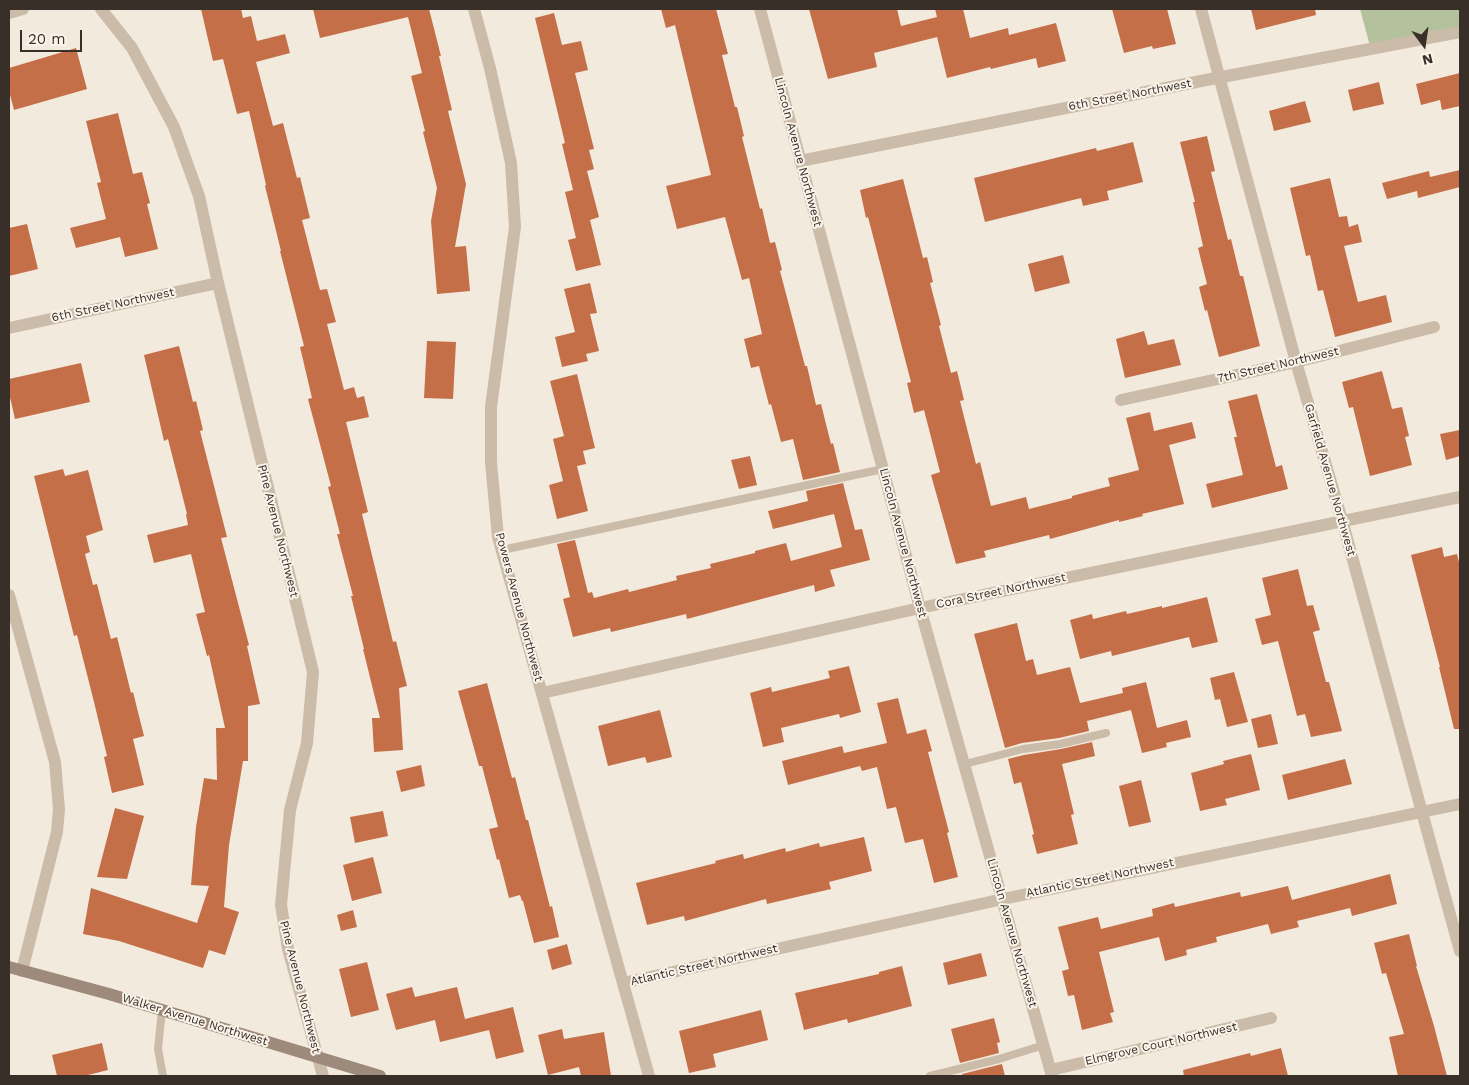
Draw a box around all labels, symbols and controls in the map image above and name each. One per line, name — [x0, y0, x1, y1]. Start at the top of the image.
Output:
scale bar — [22, 20, 85, 52]
north arrow — [1399, 20, 1449, 70]
text: 20 m — [28, 30, 66, 48]
text: N — [1421, 51, 1435, 69]
street label: Lincoln Avenue Northwest — [771, 76, 825, 228]
street label: 6th Street Northwest — [1067, 76, 1193, 114]
street label: 6th Street Northwest — [50, 285, 176, 325]
street label: 7th Street Northwest — [1216, 344, 1340, 386]
street label: Garfield Avenue Northwest — [1301, 402, 1359, 558]
street label: Pine Avenue Northwest — [255, 463, 301, 599]
street label: Lincoln Avenue Northwest — [876, 467, 930, 619]
street label: Powers Avenue Northwest — [492, 531, 546, 683]
street label: Cora Street Northwest — [935, 570, 1067, 612]
street label: Atlantic Street Northwest — [1025, 855, 1175, 901]
street label: Lincoln Avenue Northwest — [984, 857, 1040, 1009]
street label: Pine Avenue Northwest — [277, 919, 323, 1055]
street label: Atlantic Street Northwest — [629, 941, 779, 989]
street label: Walker Avenue Northwest — [120, 991, 270, 1049]
street label: Elmgrove Court Northwest — [1084, 1019, 1238, 1069]

